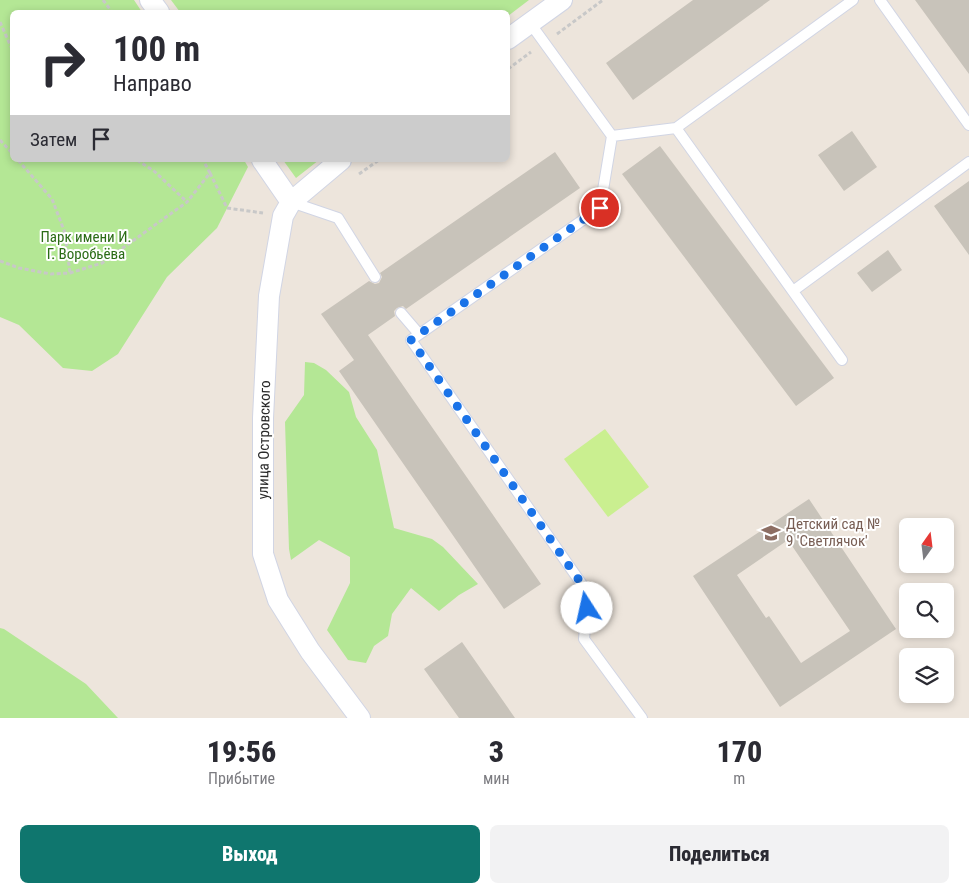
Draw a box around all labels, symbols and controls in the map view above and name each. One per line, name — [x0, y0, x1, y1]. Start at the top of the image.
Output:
text: 100 m — [113, 29, 200, 70]
icon: right — [30, 30, 95, 95]
text: Направо — [113, 71, 192, 96]
icon: arrive — [87, 125, 115, 153]
text: Затем — [30, 128, 77, 151]
pin — [579, 187, 621, 229]
icon: arrive — [586, 194, 614, 222]
park label: Парк имени И. Г. Воробьёва — [41, 228, 131, 263]
street label: улица Островского — [254, 380, 274, 500]
place label: Детский сад № 9 'Светлячок' — [786, 515, 880, 550]
north arrow — [899, 518, 954, 572]
map controls — [899, 518, 954, 703]
school or university icon: Детский сад № 9 'Светлячок' — [760, 522, 782, 544]
position arrow — [560, 581, 612, 633]
button: search — [899, 583, 954, 638]
button: layers — [899, 648, 954, 703]
text: 19:56 — [207, 734, 276, 769]
text: 3 — [489, 734, 504, 769]
text: 170 — [716, 734, 762, 769]
text: Прибытие — [208, 769, 275, 788]
text: мин — [483, 769, 510, 788]
text: m — [733, 769, 745, 788]
button: Выход — [20, 825, 480, 883]
button: Поделиться — [490, 825, 949, 883]

